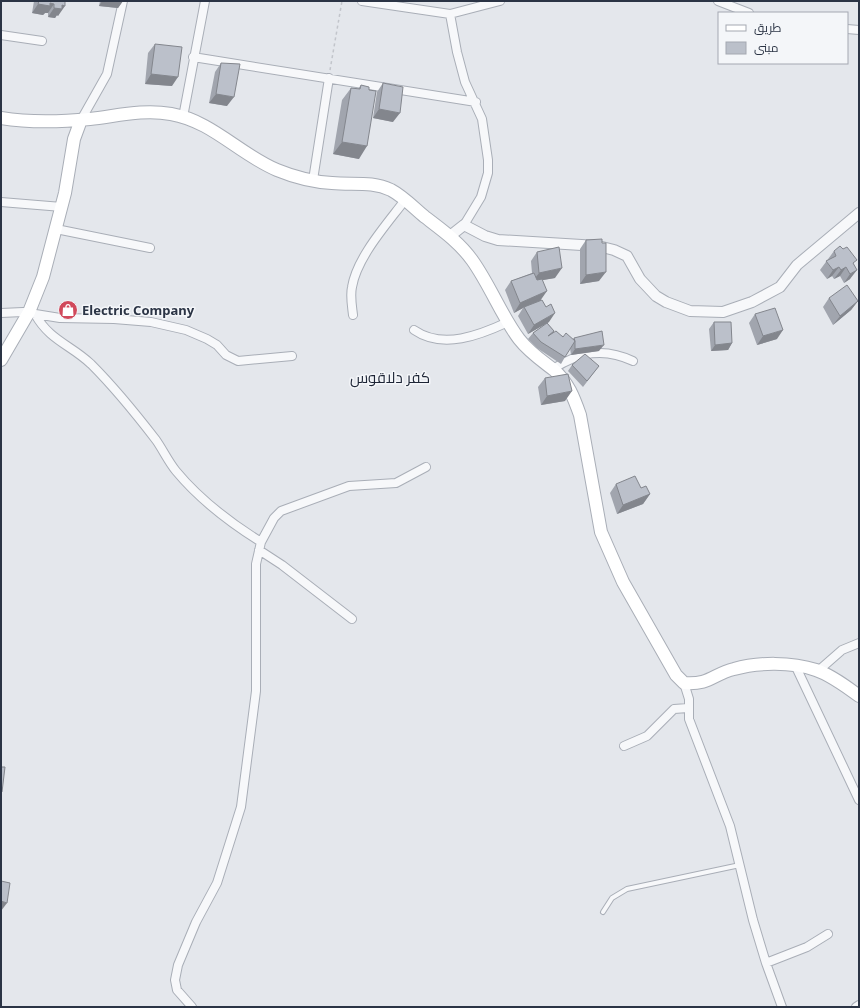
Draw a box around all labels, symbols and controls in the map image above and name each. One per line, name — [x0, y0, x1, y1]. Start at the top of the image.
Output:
legend — [718, 12, 848, 64]
text: طريق — [754, 19, 782, 36]
text: مبنى — [754, 39, 779, 56]
shop icon: Electric Company — [57, 299, 79, 321]
place label: Electric Company — [82, 301, 195, 319]
district label: كفر دلاقوس — [350, 367, 430, 388]

